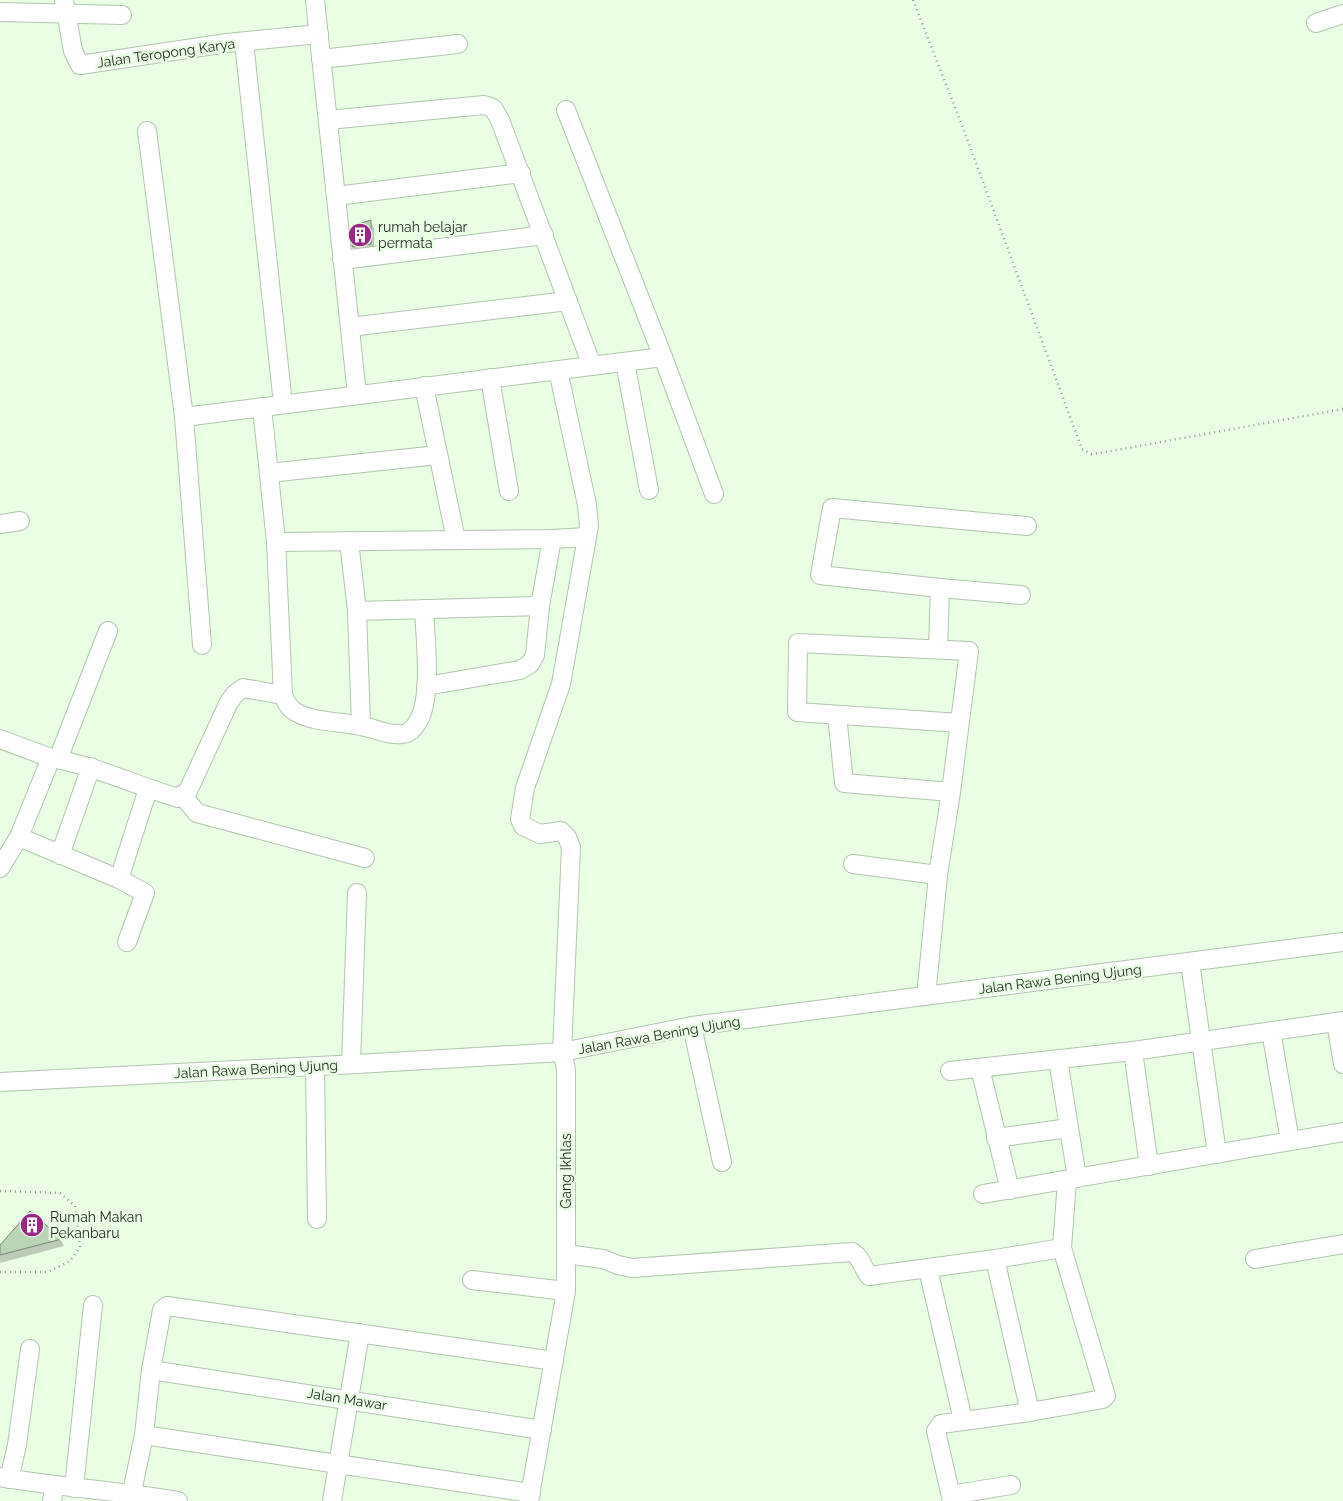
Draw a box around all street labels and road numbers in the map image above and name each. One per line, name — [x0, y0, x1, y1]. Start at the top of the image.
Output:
street label: Jalan Teropong Karya — [96, 35, 236, 71]
street label: Jalan Rawa Bening Ujung — [978, 961, 1142, 997]
street label: Jalan Rawa Bening Ujung — [577, 1013, 741, 1057]
street label: Jalan Rawa Bening Ujung — [174, 1057, 338, 1081]
street label: Gang Ikhlas — [558, 1133, 574, 1209]
street label: Jalan Mawar — [306, 1385, 388, 1413]

